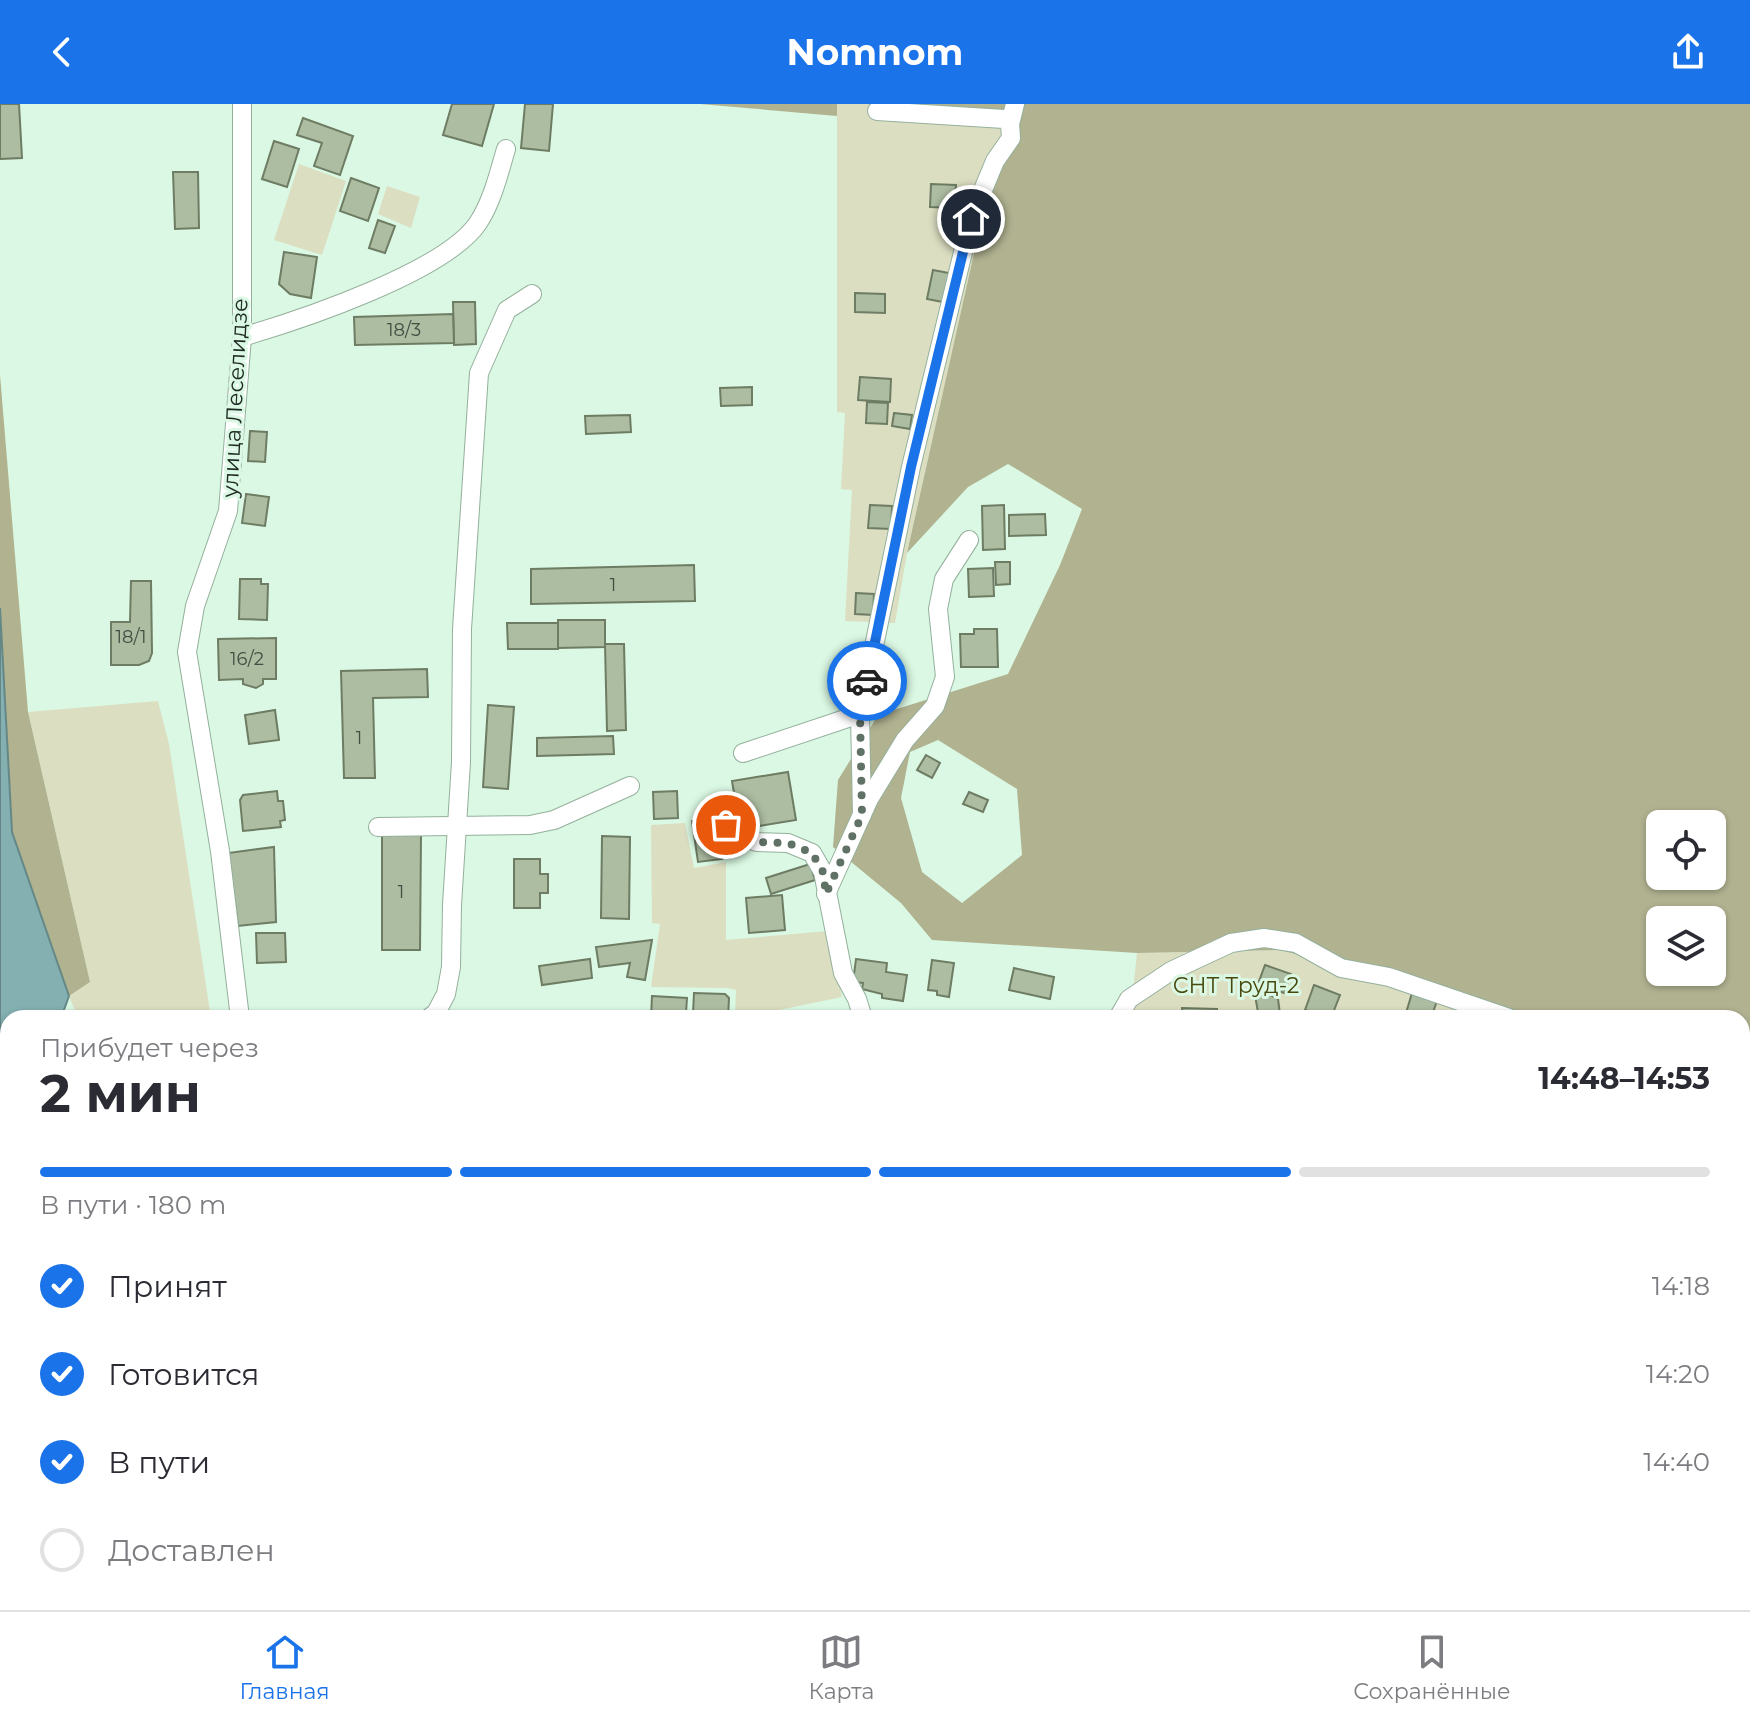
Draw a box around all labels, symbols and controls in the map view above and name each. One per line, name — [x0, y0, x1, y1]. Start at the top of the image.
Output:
icon: back — [40, 30, 84, 74]
text: Nomnom — [787, 30, 963, 74]
icon: share — [1666, 30, 1710, 74]
pin — [937, 185, 1005, 253]
icon: home — [949, 197, 993, 241]
street label: улица Леселидзе — [216, 298, 254, 499]
house number: 18/3 — [387, 319, 421, 341]
house number: 1 — [610, 574, 616, 596]
house number: 18/1 — [115, 626, 147, 648]
courier — [827, 641, 907, 721]
house number: 16/2 — [230, 648, 264, 670]
icon: car — [845, 659, 889, 703]
house number: 1 — [356, 727, 362, 749]
pin — [692, 791, 760, 859]
icon: bag — [704, 803, 748, 847]
map controls — [1646, 810, 1726, 986]
button: locate — [1646, 810, 1726, 890]
house number: 1 — [398, 881, 404, 903]
button: layers — [1646, 906, 1726, 986]
park label: СНТ Труд-2 — [1173, 972, 1299, 999]
text: Прибудет через — [40, 1032, 259, 1064]
text: 14:48–14:53 — [1538, 1060, 1710, 1097]
text: 2 мин — [40, 1062, 201, 1125]
text: В пути · 180 m — [40, 1189, 226, 1221]
icon: check — [40, 1264, 84, 1308]
text: Принят — [108, 1268, 227, 1305]
text: 14:18 — [1652, 1270, 1710, 1302]
icon: check — [40, 1352, 84, 1396]
text: Готовится — [108, 1356, 260, 1393]
text: 14:20 — [1646, 1358, 1710, 1390]
icon: check — [40, 1440, 84, 1484]
text: В пути — [108, 1444, 210, 1481]
text: 14:40 — [1643, 1446, 1710, 1478]
text: Доставлен — [108, 1532, 275, 1569]
tab: Главная — [239, 1630, 330, 1705]
tab: Карта — [809, 1630, 874, 1705]
tab: Сохранённые — [1353, 1630, 1511, 1705]

